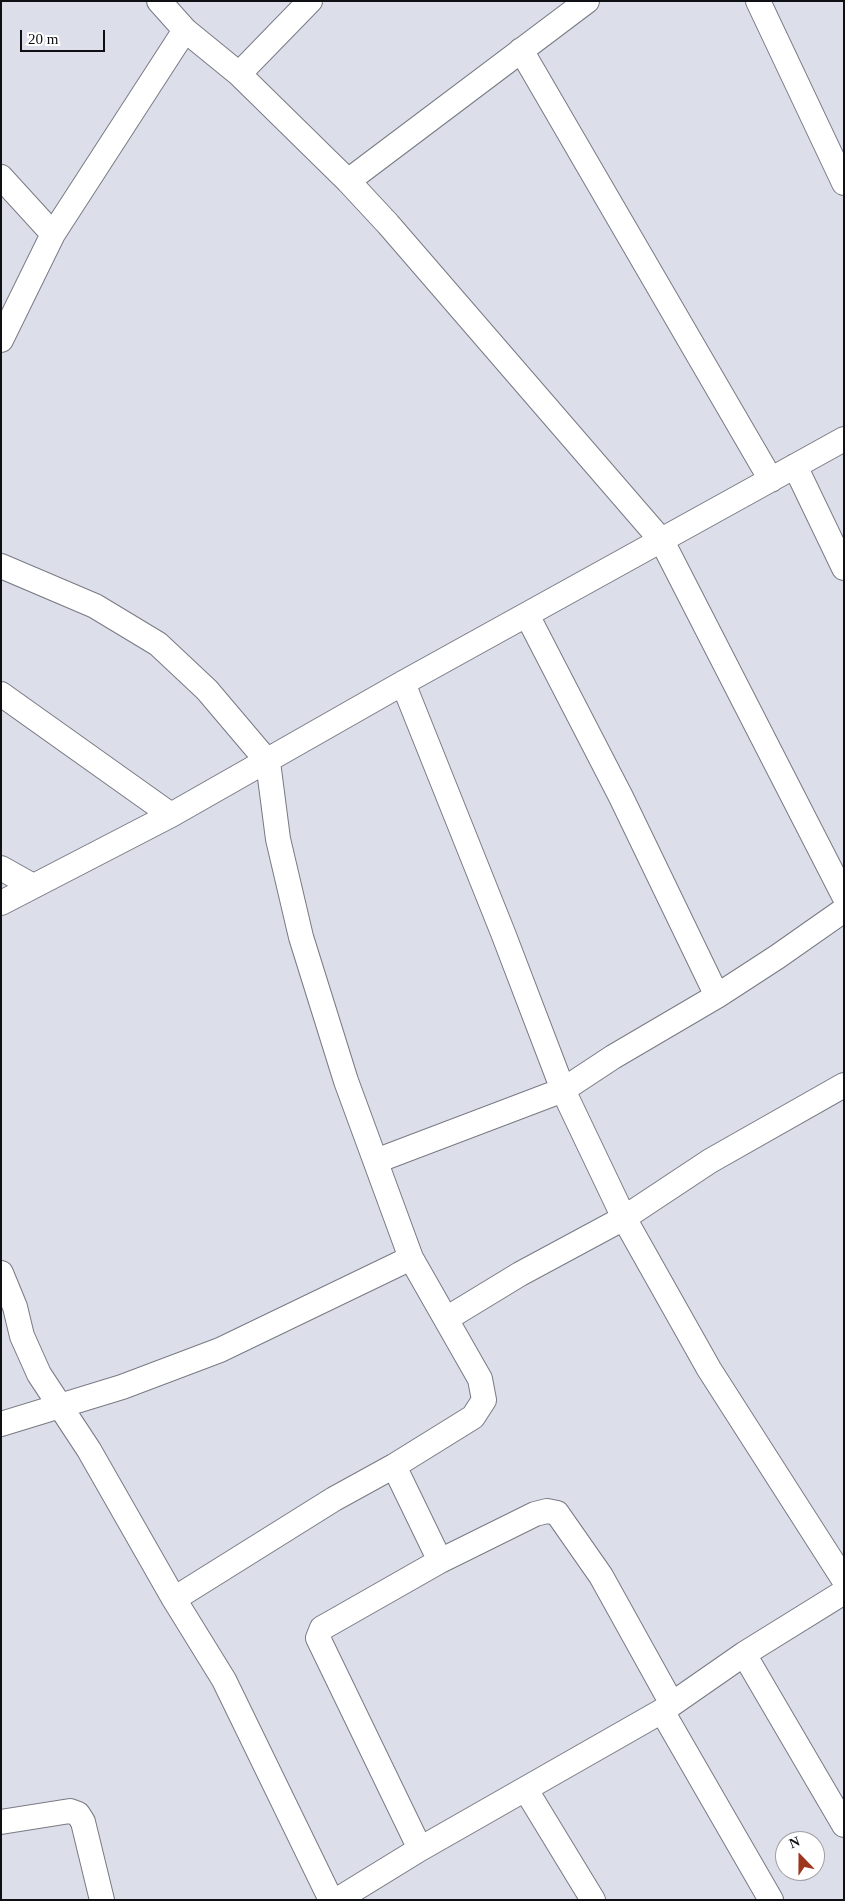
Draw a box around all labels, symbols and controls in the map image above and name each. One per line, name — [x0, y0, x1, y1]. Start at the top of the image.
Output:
scale bar — [22, 20, 108, 52]
text: 20 m — [28, 31, 58, 47]
north arrow — [775, 1831, 825, 1881]
text: N — [787, 1834, 802, 1851]

